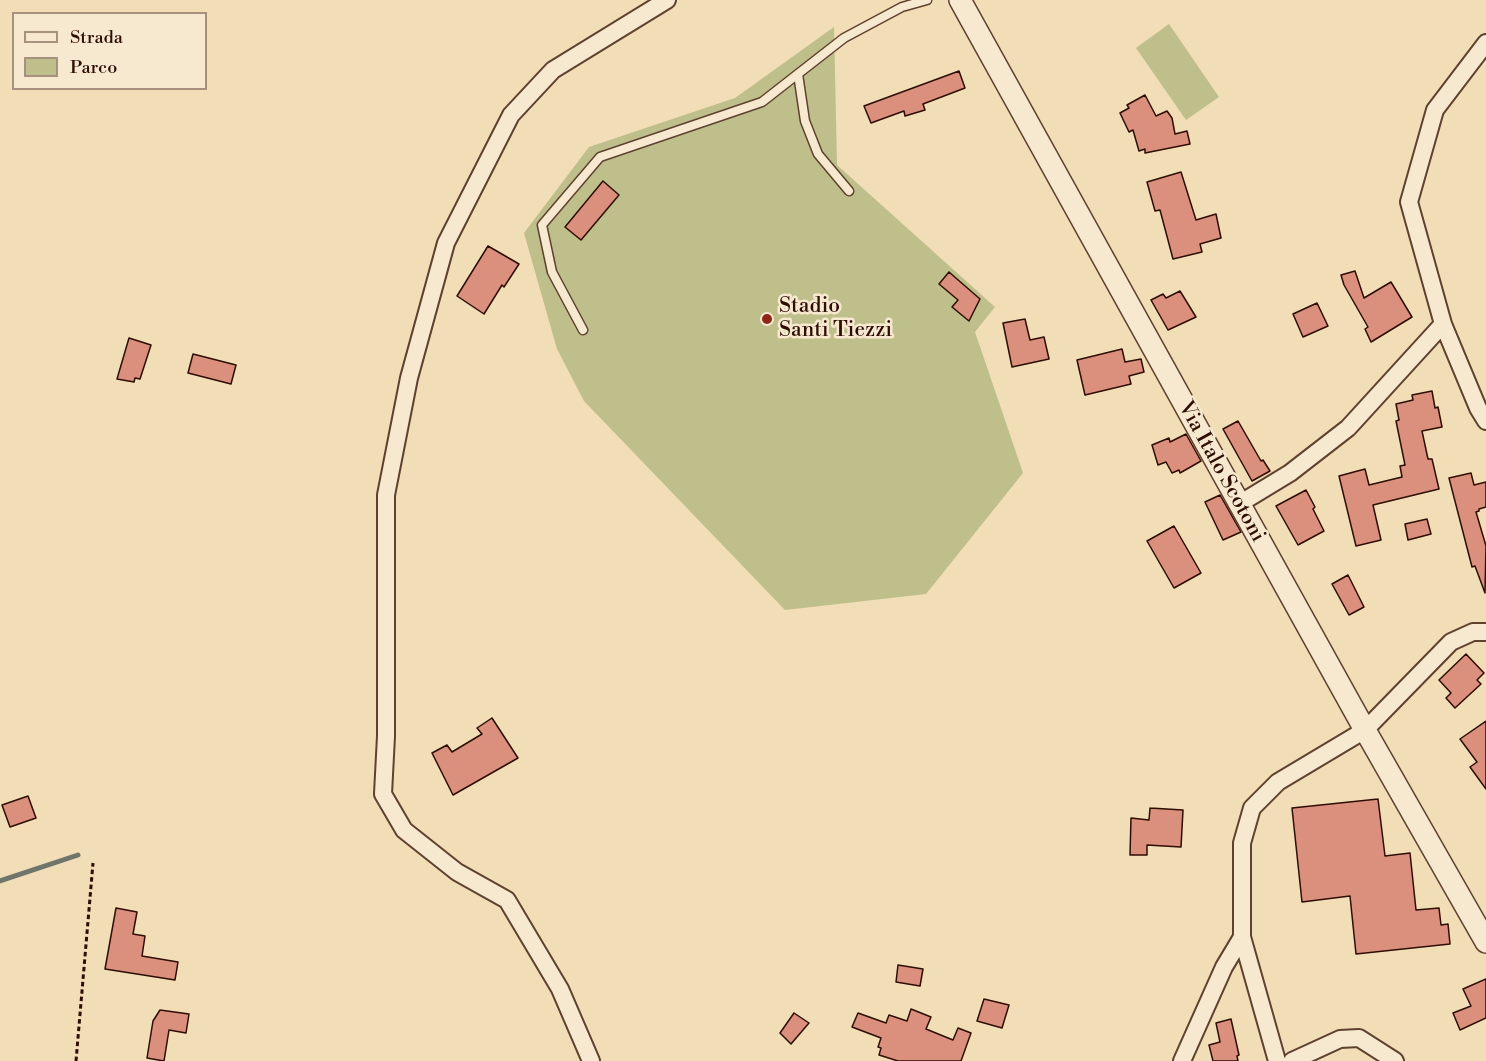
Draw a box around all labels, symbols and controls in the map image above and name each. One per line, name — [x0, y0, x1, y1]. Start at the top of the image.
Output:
legend — [12, 12, 207, 90]
text: Strada — [70, 26, 123, 49]
text: Parco — [70, 56, 117, 79]
place label: Stadio Santi Tiezzi — [779, 294, 892, 344]
marker: Stadio Santi Tiezzi — [760, 312, 774, 326]
street label: Via Italo Scotoni — [1172, 397, 1270, 547]

